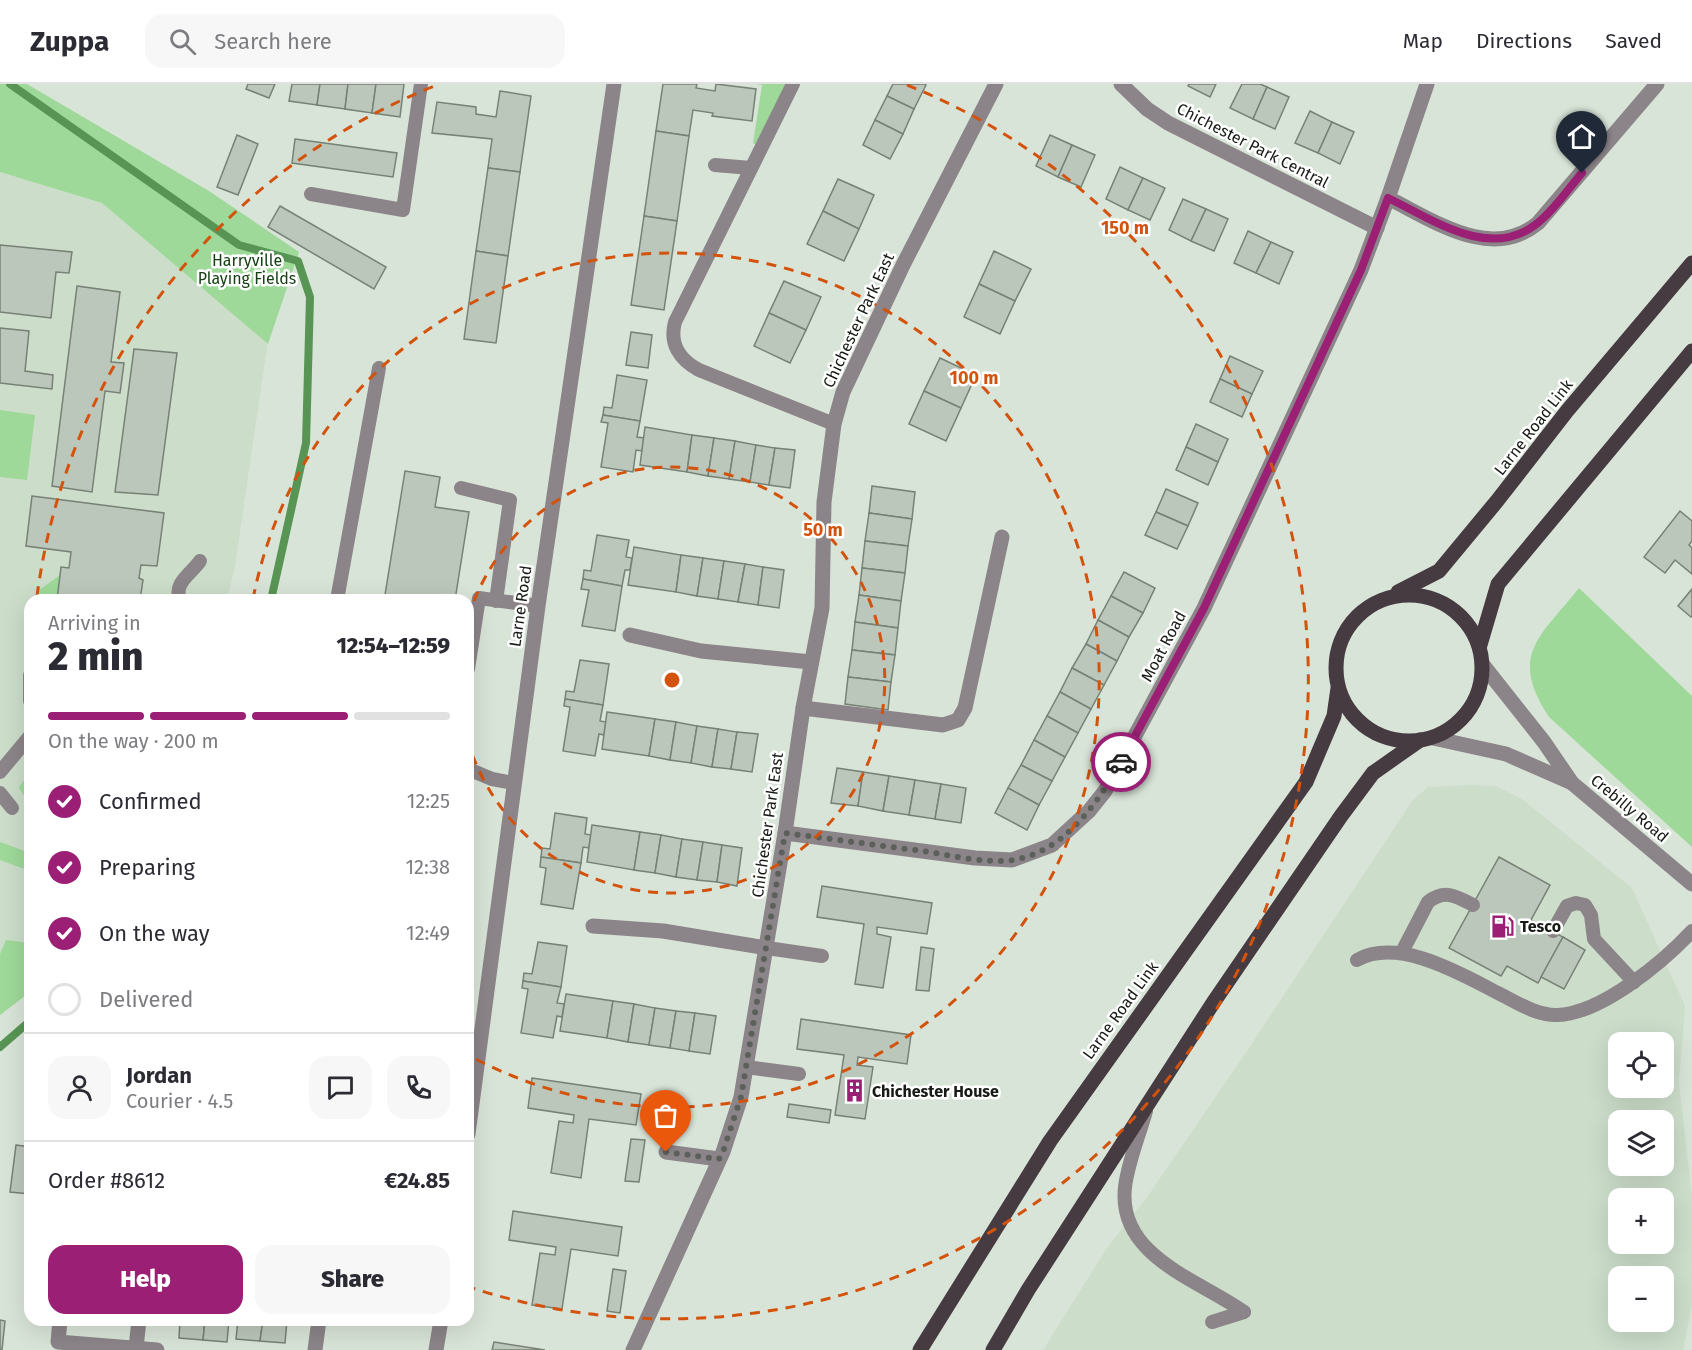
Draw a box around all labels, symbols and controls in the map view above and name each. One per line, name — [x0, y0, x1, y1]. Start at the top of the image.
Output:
search box — [145, 14, 565, 68]
text: Zuppa — [30, 25, 109, 58]
icon: search — [166, 25, 199, 58]
text: Search here — [214, 28, 332, 55]
text: Map — [1403, 28, 1443, 54]
text: Directions — [1476, 28, 1572, 54]
text: Saved — [1605, 28, 1662, 54]
street label: Chichester Park Central — [1174, 99, 1332, 192]
pin — [1556, 111, 1607, 173]
icon: home — [1565, 120, 1598, 153]
text: 150 m — [1101, 217, 1149, 239]
street label: Chichester Park East — [819, 250, 898, 391]
park label: Harryville Playing Fields — [198, 251, 296, 288]
text: 100 m — [950, 367, 998, 389]
street label: Larne Road Link — [1490, 375, 1577, 479]
text: 50 m — [803, 519, 843, 541]
street label: Larne Road — [505, 564, 536, 648]
street label: Moat Road — [1137, 608, 1190, 685]
text: Arriving in — [48, 611, 141, 635]
text: 12:54–12:59 — [336, 632, 450, 659]
text: 2 min — [48, 634, 144, 680]
centre of rings — [662, 670, 682, 690]
text: On the way · 200 m — [48, 729, 219, 753]
courier — [1091, 732, 1151, 792]
icon: car — [1105, 746, 1138, 779]
street label: Chichester Park East — [748, 751, 787, 899]
street label: Crebilly Road — [1587, 770, 1672, 846]
icon: check — [48, 785, 81, 818]
text: Confirmed — [99, 788, 202, 815]
text: 12:25 — [407, 789, 450, 813]
icon: check — [48, 851, 81, 884]
text: Preparing — [99, 854, 195, 881]
text: 12:38 — [405, 855, 450, 879]
fuel station icon: Tesco — [1489, 913, 1515, 939]
icon: check — [48, 917, 81, 950]
place label: Tesco — [1520, 917, 1561, 936]
text: On the way — [99, 920, 210, 947]
text: 12:49 — [406, 921, 450, 945]
street label: Larne Road Link — [1079, 957, 1163, 1063]
text: Delivered — [99, 986, 194, 1013]
map controls — [1608, 1032, 1674, 1332]
button: locate — [1608, 1032, 1674, 1098]
button: person — [48, 1056, 111, 1119]
button: chat — [309, 1056, 372, 1119]
button: phone — [387, 1056, 450, 1119]
text: Jordan — [126, 1062, 192, 1089]
building icon: Chichester House — [841, 1078, 867, 1104]
place label: Chichester House — [872, 1082, 999, 1101]
text: Courier · 4.5 — [126, 1089, 233, 1113]
pin — [640, 1090, 691, 1152]
icon: bag — [649, 1099, 682, 1132]
button: layers — [1608, 1110, 1674, 1176]
text: Order #8612 — [48, 1167, 165, 1194]
text: €24.85 — [384, 1167, 450, 1194]
button: + — [1608, 1188, 1674, 1254]
button: Help — [48, 1245, 243, 1314]
button: Share — [255, 1245, 450, 1314]
button: − — [1608, 1266, 1674, 1332]

